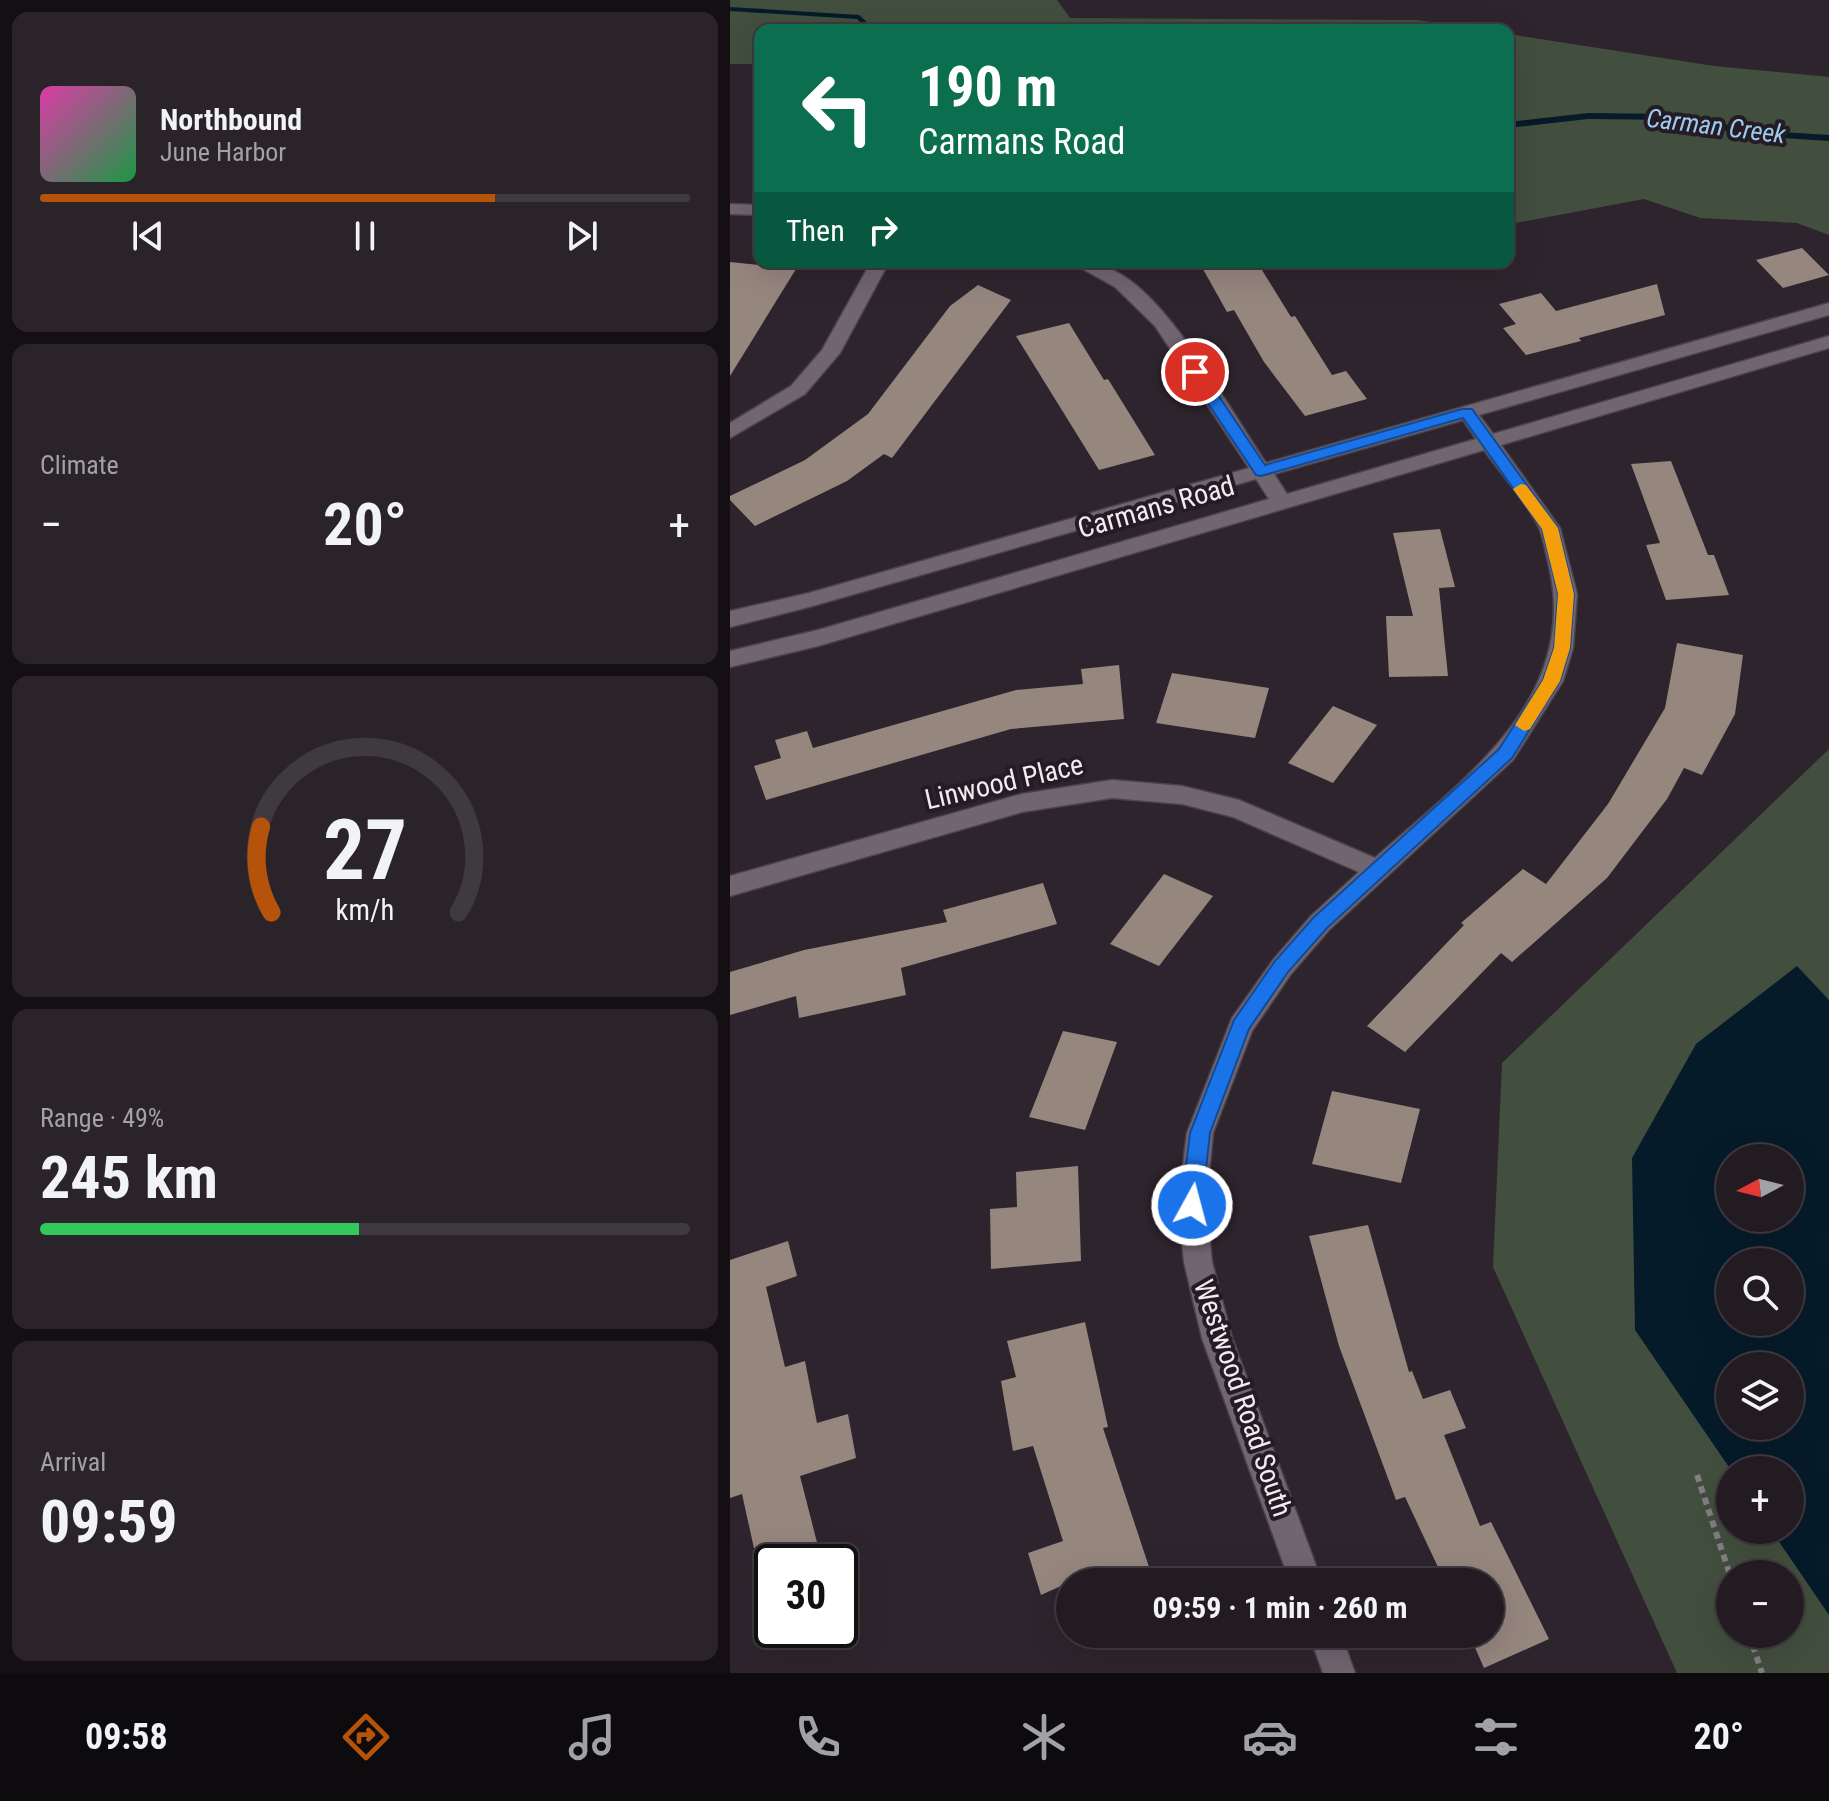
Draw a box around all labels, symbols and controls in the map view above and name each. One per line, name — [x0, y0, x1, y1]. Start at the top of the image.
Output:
text: 190 m — [918, 54, 1057, 120]
icon: left — [786, 56, 890, 160]
text: Northbound — [160, 102, 302, 137]
water label: Carman Creek — [1645, 103, 1788, 149]
text: Carmans Road — [918, 121, 1125, 163]
text: June Harbor — [160, 137, 286, 167]
icon: right — [861, 208, 905, 252]
text: Then — [786, 213, 845, 248]
icon: previous — [126, 214, 170, 258]
icon: pause — [343, 214, 387, 258]
icon: next — [560, 214, 604, 258]
pin — [1161, 338, 1229, 406]
icon: arrive — [1173, 350, 1217, 394]
text: Climate — [40, 450, 119, 480]
street label: Carmans Road — [1074, 469, 1238, 545]
text: 20° — [323, 489, 407, 560]
text: − — [40, 499, 62, 551]
text: + — [668, 499, 690, 551]
street label: Linwood Place — [922, 748, 1086, 816]
text: 27 — [323, 801, 407, 898]
text: km/h — [336, 893, 394, 927]
text: Range · 49% — [40, 1103, 164, 1133]
text: 245 km — [40, 1142, 218, 1213]
north arrow — [1716, 1144, 1804, 1232]
map controls — [1716, 1144, 1804, 1648]
position arrow — [1150, 1163, 1234, 1247]
button: search — [1716, 1248, 1804, 1336]
street label: Westwood Road South — [1187, 1275, 1299, 1521]
button: layers — [1716, 1352, 1804, 1440]
text: Arrival — [40, 1447, 106, 1477]
button: + — [1716, 1456, 1804, 1544]
text: 09:59 — [40, 1486, 178, 1557]
speed limit sign: 30 — [754, 1544, 858, 1648]
button: − — [1716, 1560, 1804, 1648]
text: 09:59 · 1 min · 260 m — [1153, 1590, 1407, 1625]
icon: directions — [338, 1709, 394, 1765]
icon: music — [564, 1709, 620, 1765]
icon: phone — [790, 1709, 846, 1765]
icon: climate — [1016, 1709, 1072, 1765]
icon: car — [1242, 1709, 1298, 1765]
icon: filters — [1468, 1709, 1524, 1765]
text: 09:58 — [85, 1716, 168, 1758]
text: 20° — [1694, 1716, 1744, 1758]

